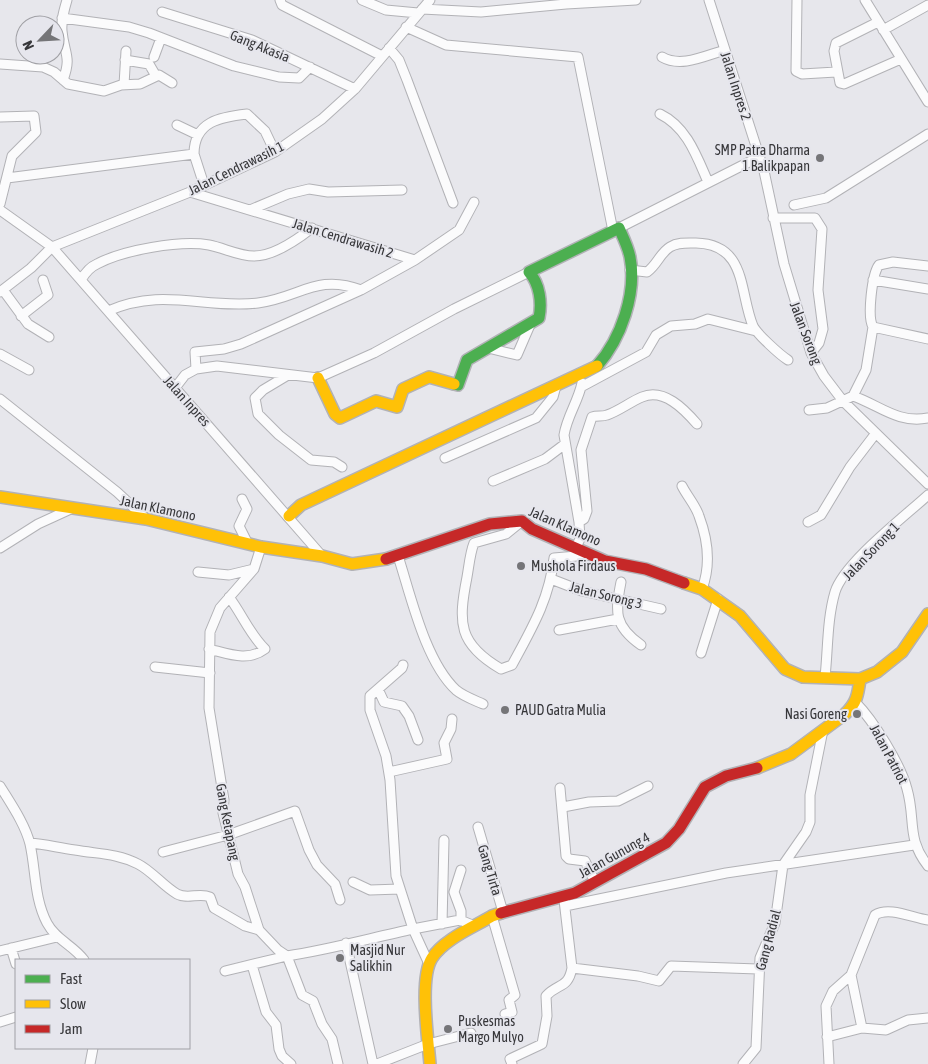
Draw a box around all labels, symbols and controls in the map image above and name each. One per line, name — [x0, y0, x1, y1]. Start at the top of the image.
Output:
north arrow — [15, 15, 65, 65]
street label: Gang Akasia — [228, 27, 292, 65]
text: N — [19, 38, 37, 53]
street label: Jalan Inpres 2 — [717, 50, 755, 122]
street label: Jalan Cendrawasih 1 — [186, 138, 286, 198]
place label: SMP Patra Dharma 1 Balikpapan — [715, 142, 810, 174]
marker: SMP Patra Dharma 1 Balikpapan — [814, 152, 826, 164]
street label: Jalan Cendrawasih 2 — [291, 215, 395, 261]
street label: Jalan Sorong — [787, 299, 825, 367]
street label: Jalan Inpres — [160, 372, 214, 430]
street label: Jalan Klamono — [119, 492, 197, 524]
street label: Jalan Klamono — [527, 503, 603, 549]
street label: Jalan Sorong 1 — [839, 519, 903, 583]
place label: Mushola Firdaus — [531, 558, 615, 574]
marker: Mushola Firdaus — [515, 560, 527, 572]
street label: Jalan Sorong 3 — [568, 578, 644, 612]
place label: PAUD Gatra Mulia — [515, 702, 606, 718]
marker: PAUD Gatra Mulia — [499, 704, 511, 716]
place label: Nasi Goreng — [785, 706, 847, 722]
marker: Nasi Goreng — [851, 708, 863, 720]
street label: Jalan Patriot — [867, 722, 911, 786]
street label: Gang Ketapang — [213, 782, 243, 862]
street label: Jalan Gunung 4 — [576, 829, 653, 881]
street label: Gang Tirta — [475, 843, 505, 897]
street label: Gang Radial — [752, 908, 784, 972]
place label: Masjid Nur Salikhin — [350, 942, 406, 974]
marker: Masjid Nur Salikhin — [334, 952, 346, 964]
legend — [15, 959, 190, 1049]
text: Fast — [60, 970, 82, 987]
text: Slow — [60, 995, 86, 1012]
place label: Puskesmas Margo Mulyo — [458, 1013, 524, 1045]
text: Jam — [60, 1020, 83, 1037]
marker: Puskesmas Margo Mulyo — [442, 1023, 454, 1035]

